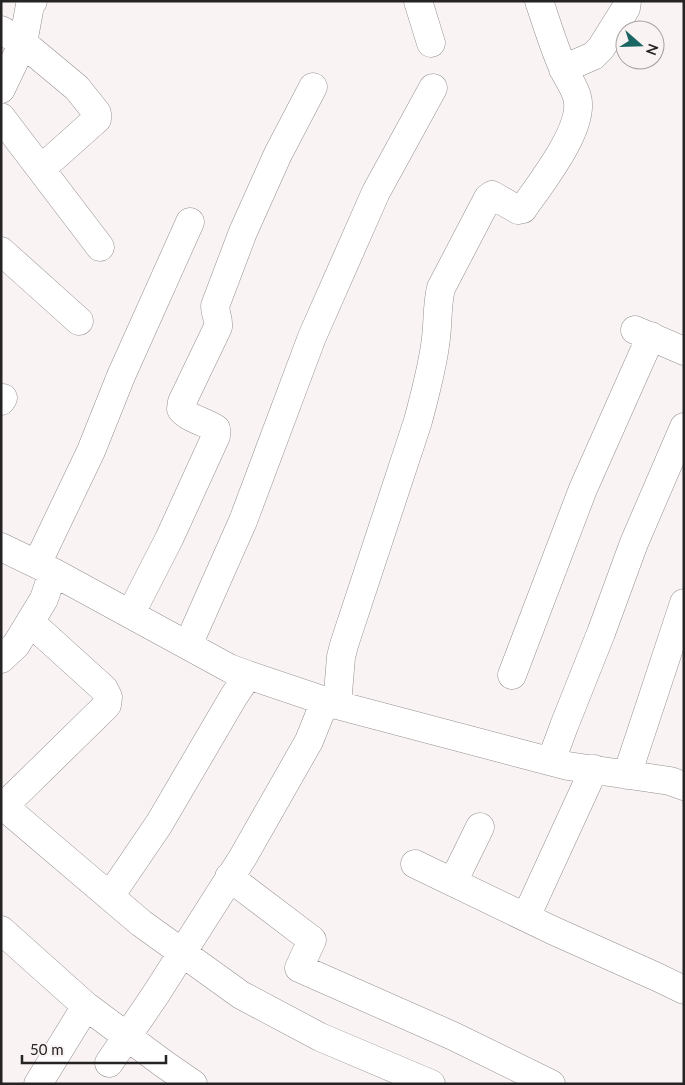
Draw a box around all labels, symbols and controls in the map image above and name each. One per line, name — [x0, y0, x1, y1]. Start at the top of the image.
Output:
north arrow — [615, 20, 665, 70]
text: N — [643, 42, 663, 58]
scale bar — [22, 1032, 166, 1064]
text: 50 m — [30, 1040, 64, 1058]

